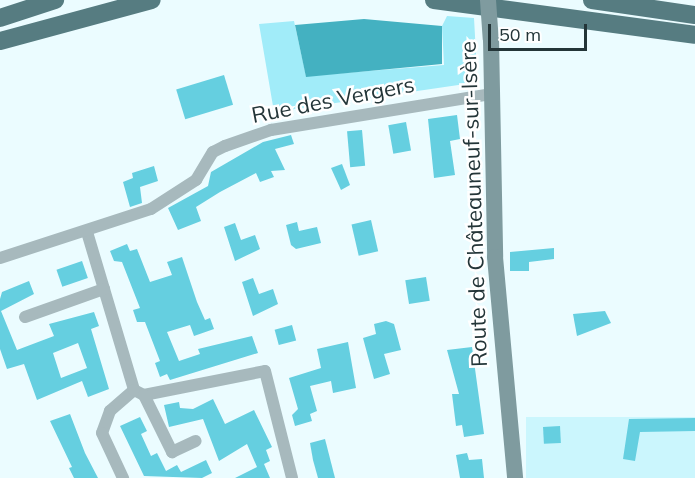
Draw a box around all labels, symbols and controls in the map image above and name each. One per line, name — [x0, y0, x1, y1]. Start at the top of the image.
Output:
scale bar — [491, 12, 590, 50]
text: 50 m — [499, 23, 541, 46]
street label: Route de Châteauneuf-sur-Isère — [455, 41, 493, 367]
street label: Rue des Vergers — [249, 71, 417, 129]

